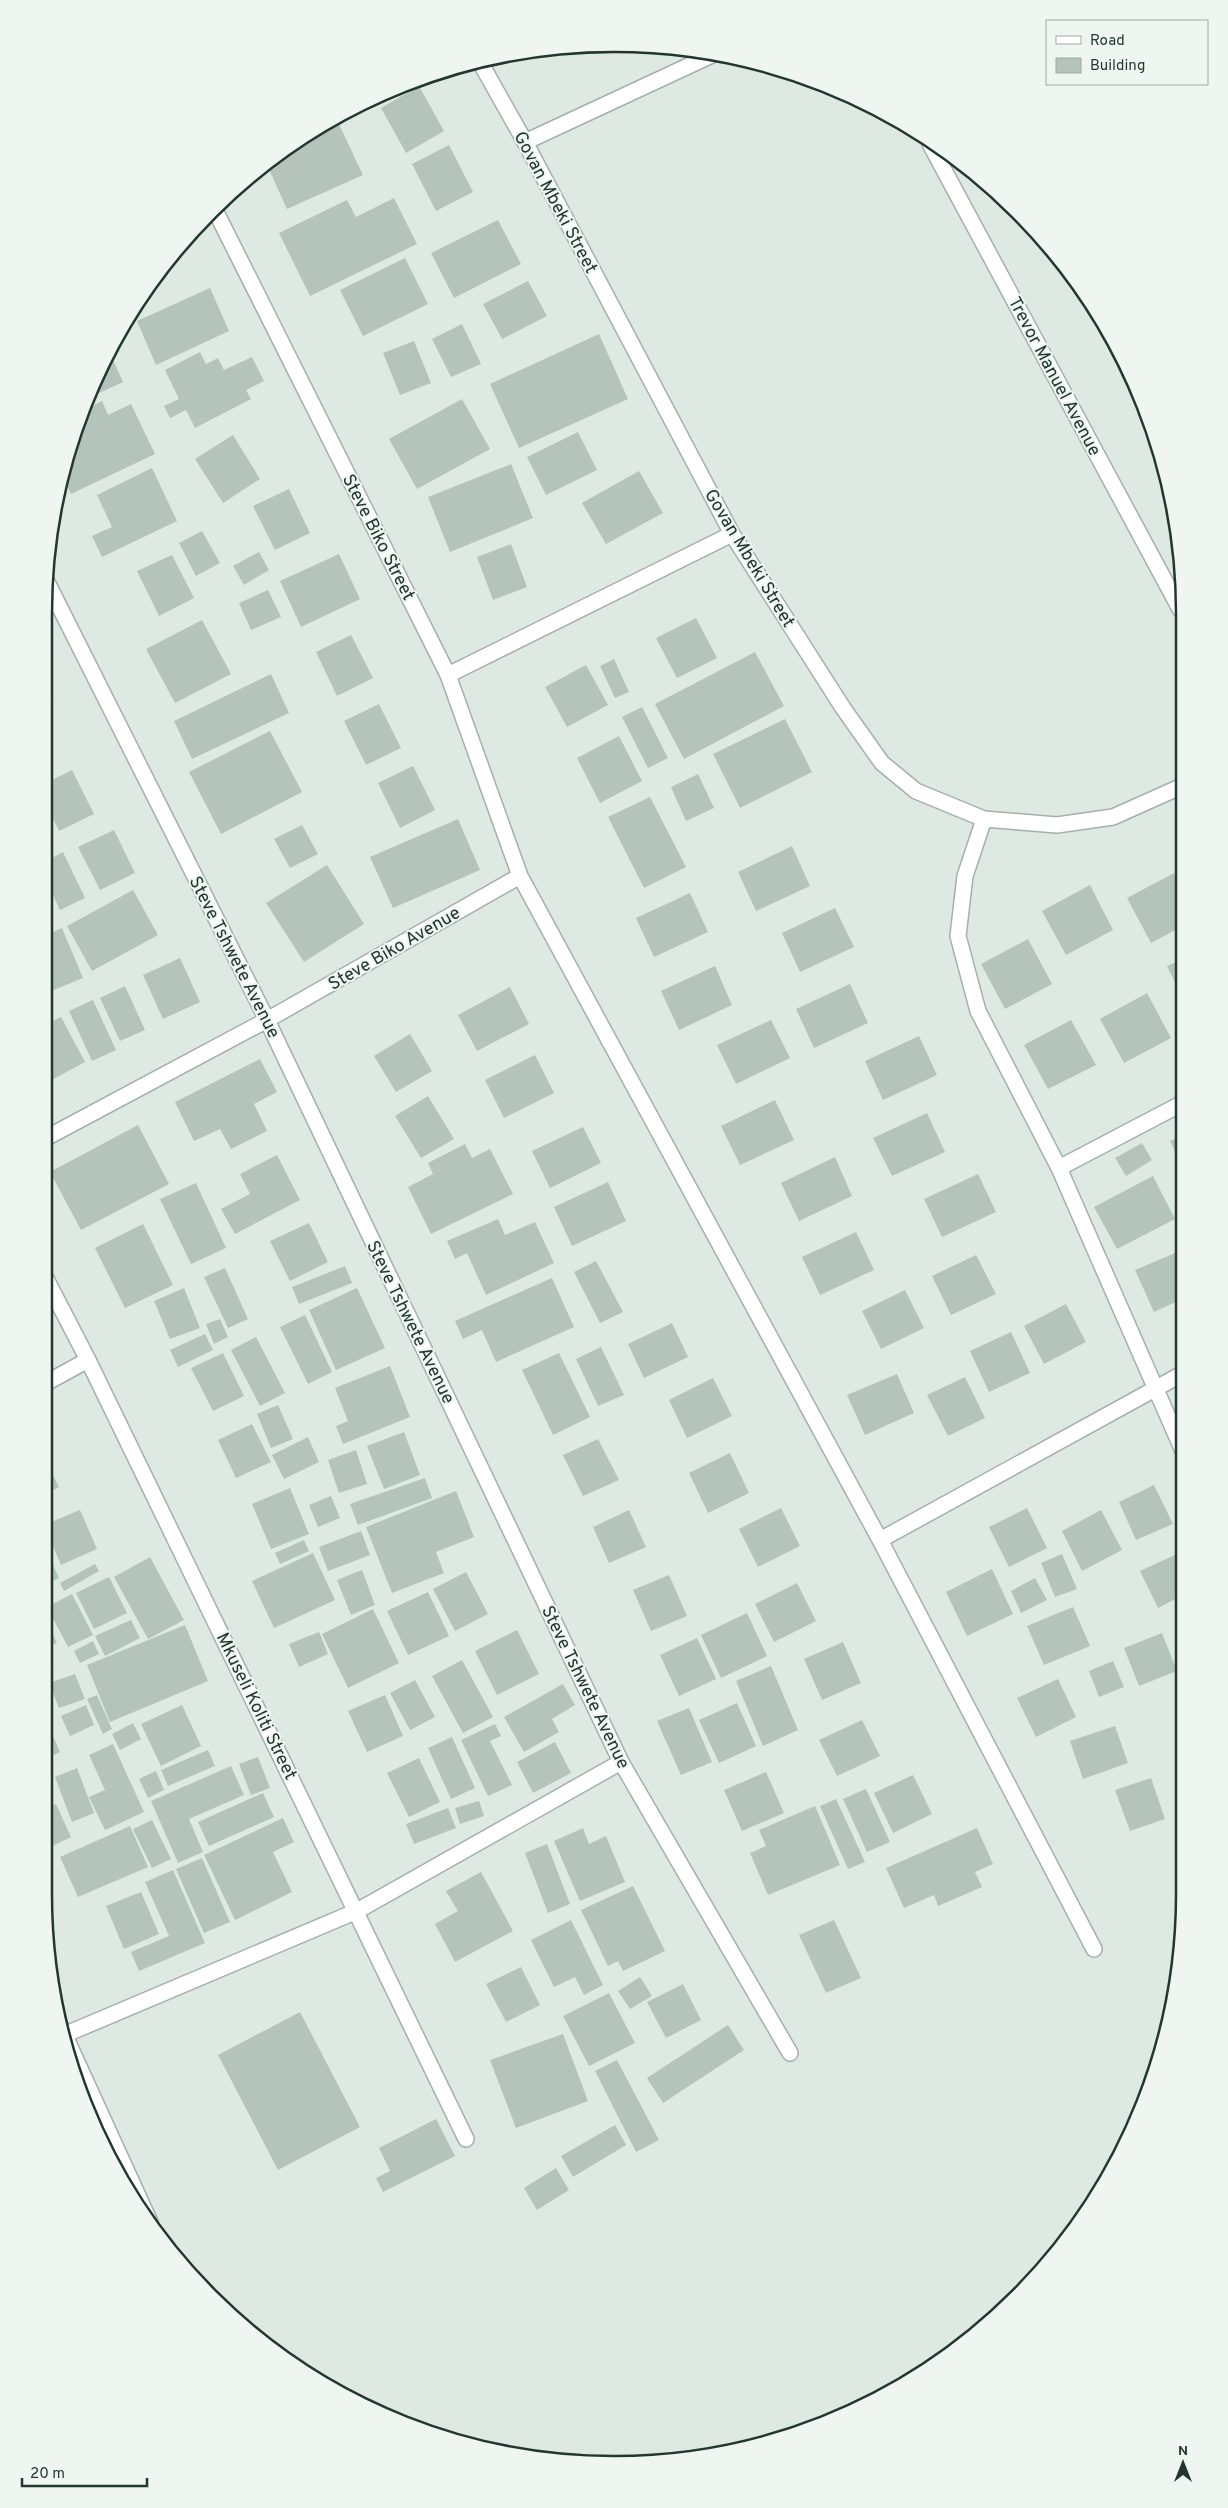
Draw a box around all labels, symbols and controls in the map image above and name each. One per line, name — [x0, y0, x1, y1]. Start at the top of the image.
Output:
legend — [1046, 20, 1208, 85]
text: Road — [1090, 32, 1125, 51]
text: Building — [1090, 57, 1145, 76]
street label: Govan Mbeki Street — [507, 128, 602, 278]
street label: Trevor Manuel Avenue — [1002, 293, 1105, 460]
street label: Steve Biko Street — [336, 471, 419, 605]
street label: Govan Mbeki Street — [698, 485, 799, 632]
street label: Steve Tshwete Avenue — [183, 873, 284, 1043]
street label: Steve Biko Avenue — [325, 902, 465, 996]
street label: Steve Tshwete Avenue — [360, 1237, 459, 1408]
street label: Steve Tshwete Avenue — [535, 1602, 634, 1773]
street label: Mkuseli Koliti Street — [210, 1629, 301, 1784]
north arrow — [1158, 2438, 1208, 2488]
text: N — [1178, 2443, 1188, 2460]
scale bar — [22, 2456, 148, 2488]
text: 20 m — [30, 2465, 65, 2484]

